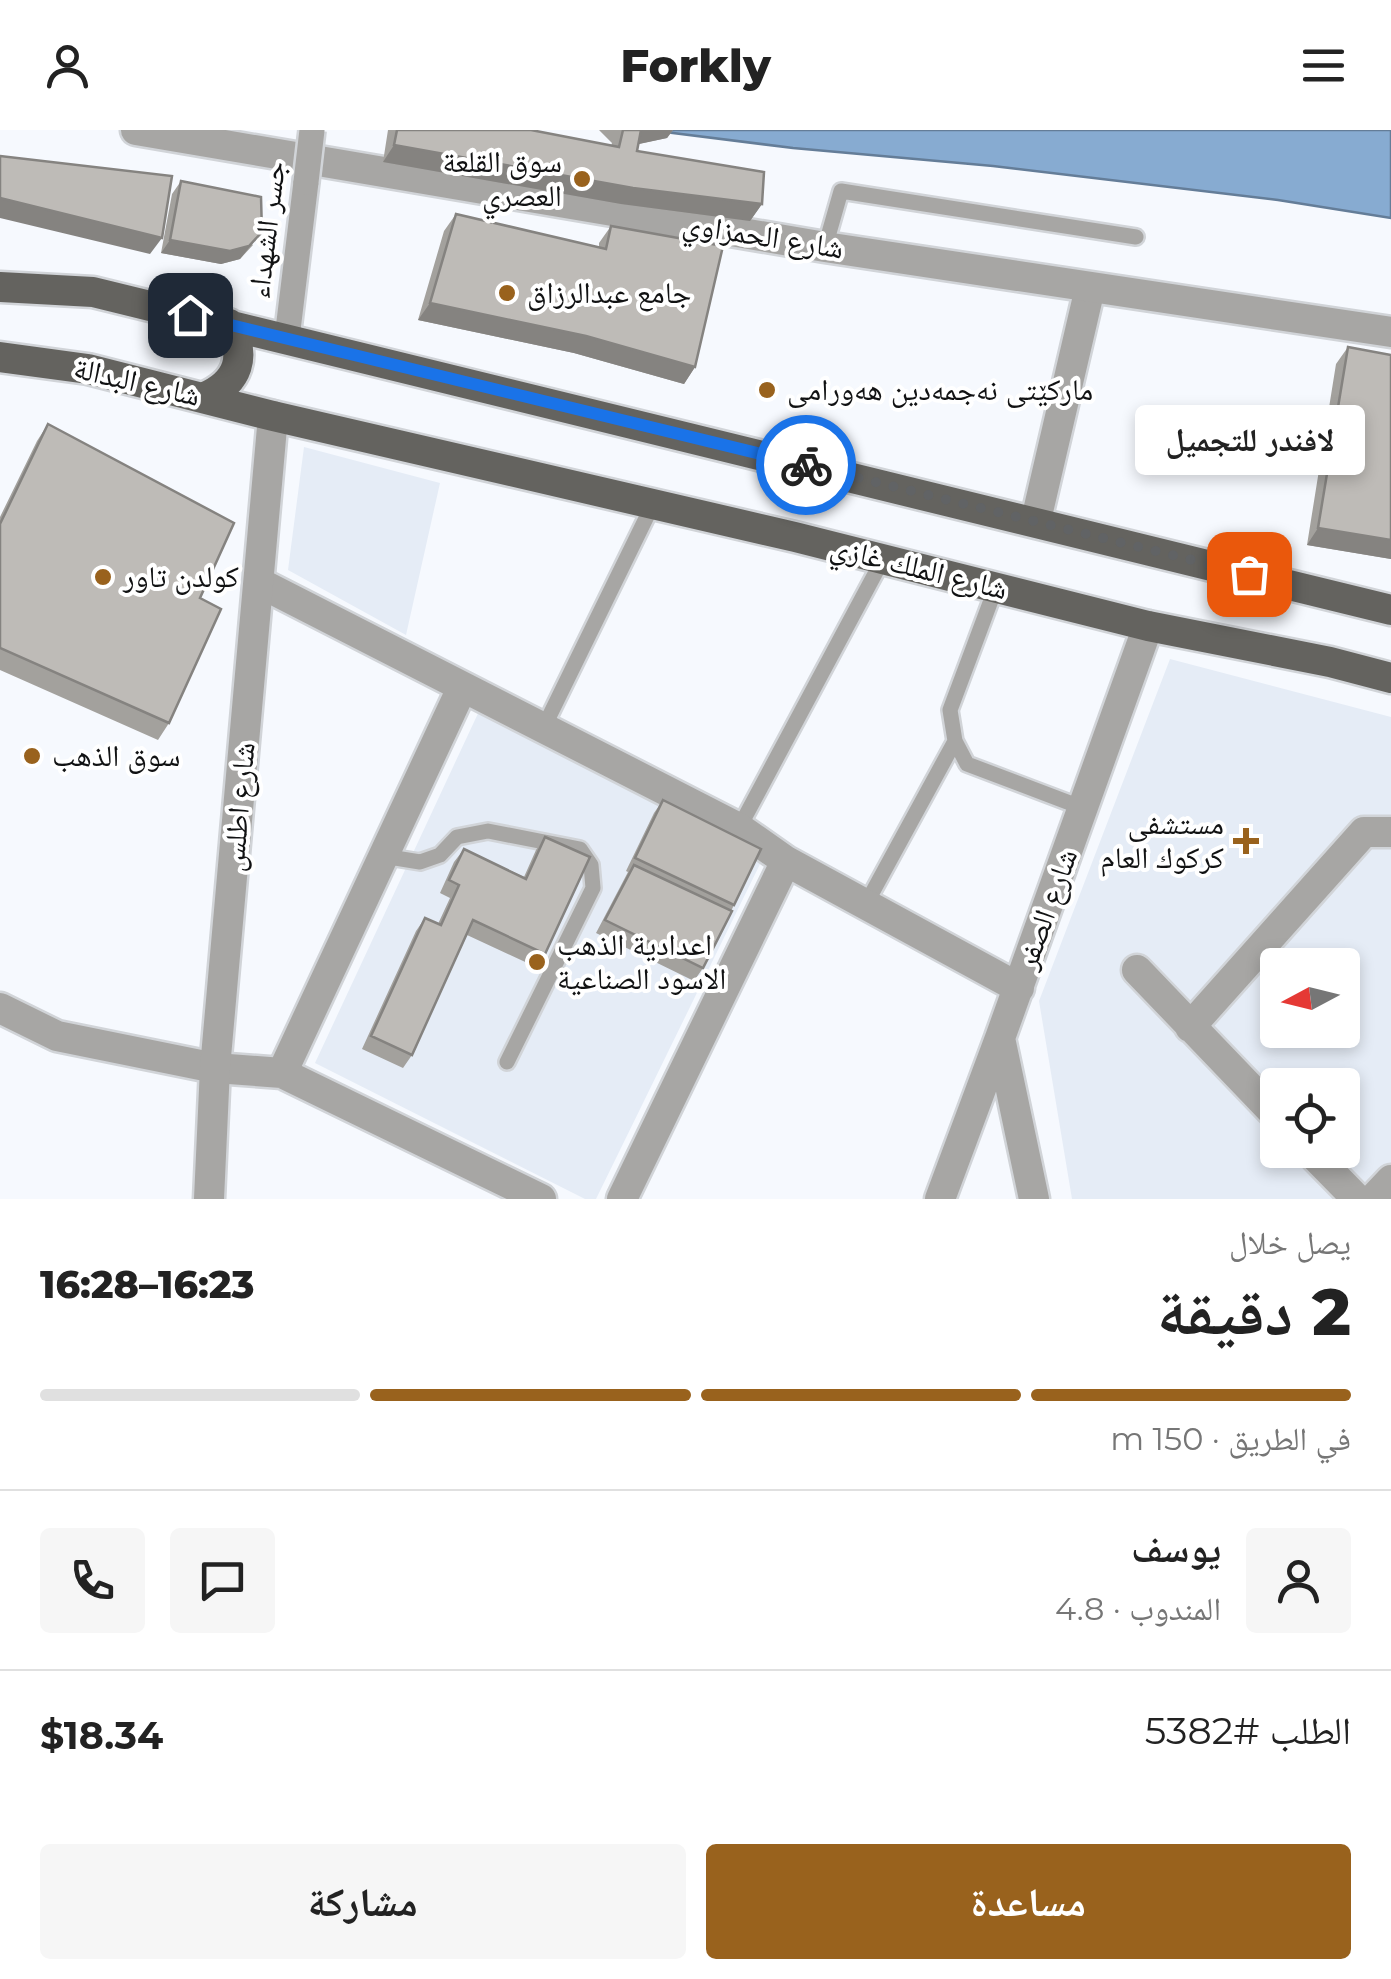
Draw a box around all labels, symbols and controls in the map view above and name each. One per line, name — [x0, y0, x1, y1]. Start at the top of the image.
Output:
icon: person — [40, 38, 95, 93]
text: Forkly — [620, 38, 771, 93]
icon: menu — [1296, 38, 1351, 93]
place label: سوق القلعة العصري — [443, 143, 562, 220]
street label: جسر الشهداء — [240, 159, 293, 301]
marker: سوق القلعة العصري — [571, 168, 593, 190]
street label: شارع الحمزاوي — [679, 205, 846, 272]
pin — [148, 273, 233, 358]
place label: جامع عبدالرزاق — [527, 274, 691, 312]
marker: جامع عبدالرزاق — [496, 282, 518, 304]
icon: home — [163, 288, 218, 343]
street label: شارع البدالة — [70, 349, 204, 415]
place label: مارکێتی نەجمەدین هەورامی — [787, 371, 1093, 408]
marker: مارکێتی نەجمەدین هەورامی — [756, 379, 778, 401]
callout: لافندر للتجميل — [1134, 404, 1364, 474]
courier — [756, 415, 856, 515]
text: لافندر للتجميل — [1165, 420, 1335, 459]
icon: bike — [779, 438, 834, 493]
street label: شارع الملك غازي — [826, 528, 1011, 613]
pin — [1207, 532, 1292, 617]
icon: bag — [1222, 547, 1277, 602]
place label: کولدن تاور — [122, 558, 239, 595]
marker: کولدن تاور — [92, 566, 114, 588]
place label: سوق الذهب — [52, 737, 181, 774]
street label: شارع اطلس — [214, 741, 264, 873]
marker: سوق الذهب — [21, 745, 43, 767]
place label: مستشفى كركوك العام — [1100, 805, 1224, 877]
marker: مستشفى كركوك العام — [1233, 828, 1259, 854]
street label: شارع الصفر — [1007, 844, 1086, 975]
place label: اعدادية الذهب الاسود الصناعية — [557, 926, 726, 997]
north arrow — [1260, 948, 1360, 1048]
map controls — [1260, 948, 1360, 1168]
marker: اعدادية الذهب الاسود الصناعية — [526, 951, 548, 973]
button: locate — [1260, 1068, 1360, 1168]
text: يصل خلال — [1229, 1223, 1351, 1262]
text: 16:23–16:28 — [40, 1261, 255, 1308]
text: 2 دقيقة — [1157, 1272, 1351, 1351]
text: في الطريق · 150 m — [1110, 1419, 1351, 1458]
text: يوسف — [1131, 1525, 1221, 1572]
button: phone — [40, 1528, 145, 1633]
button: chat — [170, 1528, 275, 1633]
button: person — [1246, 1528, 1351, 1633]
text: المندوب · 4.8 — [1055, 1589, 1221, 1628]
text: الطلب #5382 — [1145, 1707, 1351, 1754]
text: $18.34 — [40, 1712, 163, 1759]
button: مشاركة — [40, 1844, 686, 1959]
button: مساعدة — [706, 1844, 1351, 1959]

